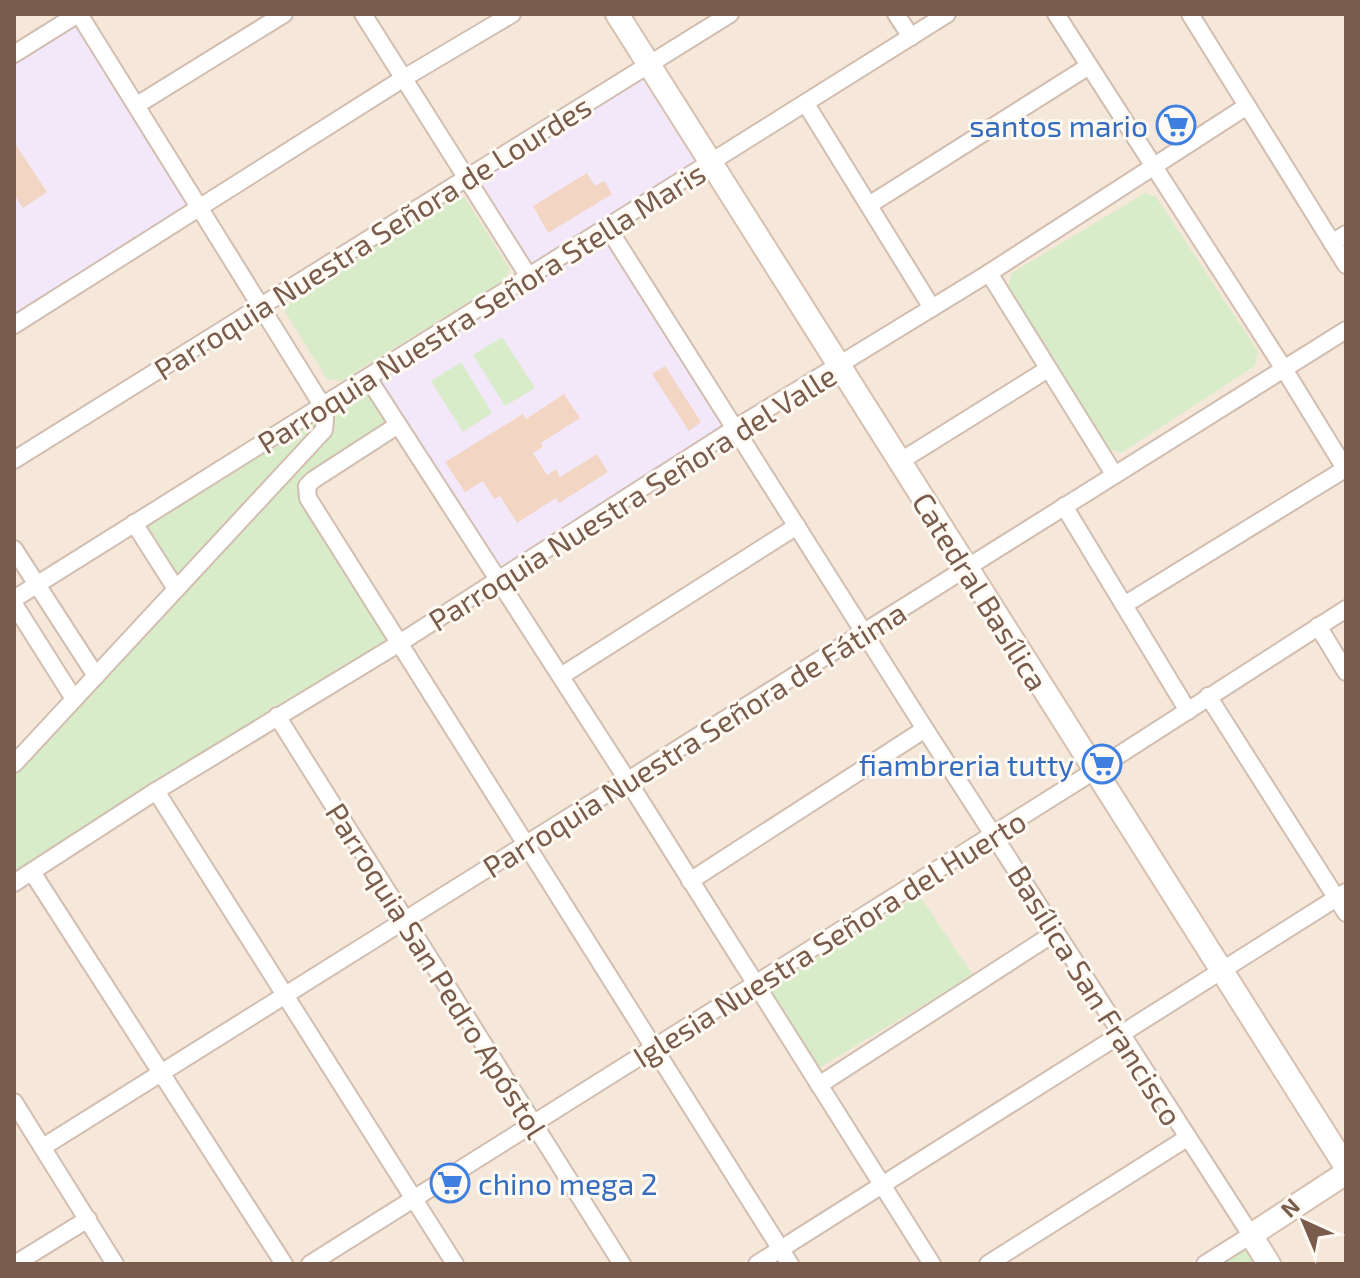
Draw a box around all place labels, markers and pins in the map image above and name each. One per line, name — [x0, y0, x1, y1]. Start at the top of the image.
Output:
supermarket icon: santos mario — [1155, 104, 1197, 146]
place label: santos mario — [969, 107, 1148, 143]
supermarket icon: fiambreria tutty — [1081, 743, 1123, 785]
place label: fiambreria tutty — [859, 746, 1074, 782]
supermarket icon: chino mega 2 — [429, 1162, 471, 1204]
place label: chino mega 2 — [478, 1165, 658, 1201]

